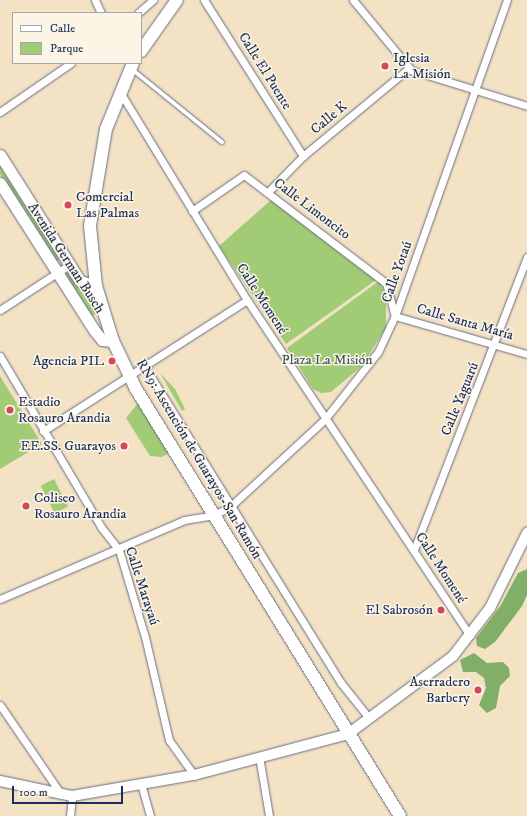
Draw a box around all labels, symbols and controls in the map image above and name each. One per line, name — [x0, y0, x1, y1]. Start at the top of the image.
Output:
legend — [12, 12, 142, 64]
text: Calle — [50, 21, 75, 36]
street label: Calle El Puente — [235, 29, 295, 113]
text: Parque — [50, 41, 83, 56]
place label: Iglesia La Misión — [393, 50, 451, 82]
marker: Iglesia La Misión — [380, 61, 390, 71]
street label: Calle K — [307, 98, 351, 138]
street label: Calle Limoncito — [270, 175, 354, 243]
place label: Comercial Las Palmas — [76, 189, 139, 222]
street label: Avenida German Busch — [24, 199, 108, 317]
marker: Comercial Las Palmas — [63, 200, 73, 210]
street label: Calle Yotaú — [378, 239, 416, 305]
street label: Calle Momené — [233, 260, 291, 338]
street label: Calle Santa María — [415, 300, 515, 344]
park label: Plaza La Misión — [281, 352, 373, 368]
place label: Agencia PIL — [33, 353, 104, 369]
marker: Agencia PIL — [107, 356, 117, 366]
street label: RN9: Ascención de Guarayos-San Ramón — [132, 356, 266, 562]
street label: Calle Yaguarú — [438, 360, 482, 438]
place label: Estadio Rosauro Arandia — [18, 394, 110, 426]
marker: Estadio Rosauro Arandia — [5, 405, 15, 415]
place label: EE.SS. Guarayos — [20, 438, 116, 454]
marker: EE.SS. Guarayos — [119, 441, 129, 451]
place label: Coliseo Rosauro Arandia — [34, 490, 126, 522]
marker: Coliseo Rosauro Arandia — [21, 501, 31, 511]
street label: Calle Momené — [412, 529, 470, 607]
street label: Calle Marayaú — [121, 545, 163, 627]
place label: El Sabrosón — [365, 602, 433, 618]
marker: El Sabrosón — [436, 605, 446, 615]
place label: Aserradero Barbery — [409, 674, 470, 706]
marker: Aserradero Barbery — [473, 685, 483, 695]
scale bar — [14, 778, 125, 804]
text: 100 m — [19, 785, 48, 800]

